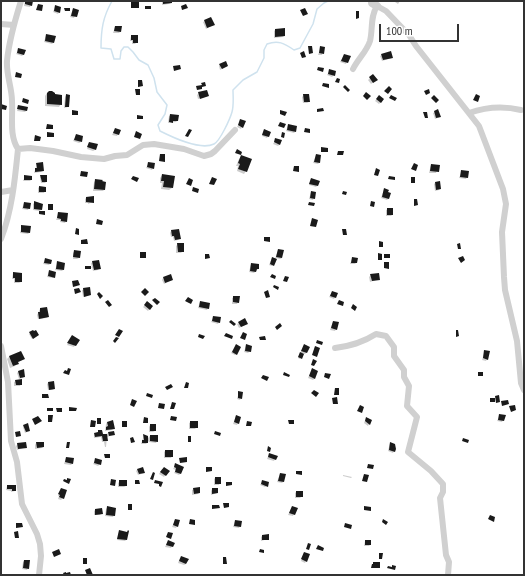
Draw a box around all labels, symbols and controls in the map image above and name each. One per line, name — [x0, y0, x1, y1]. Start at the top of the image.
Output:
scale bar — [381, 16, 461, 42]
text: 100 m — [386, 23, 413, 38]

